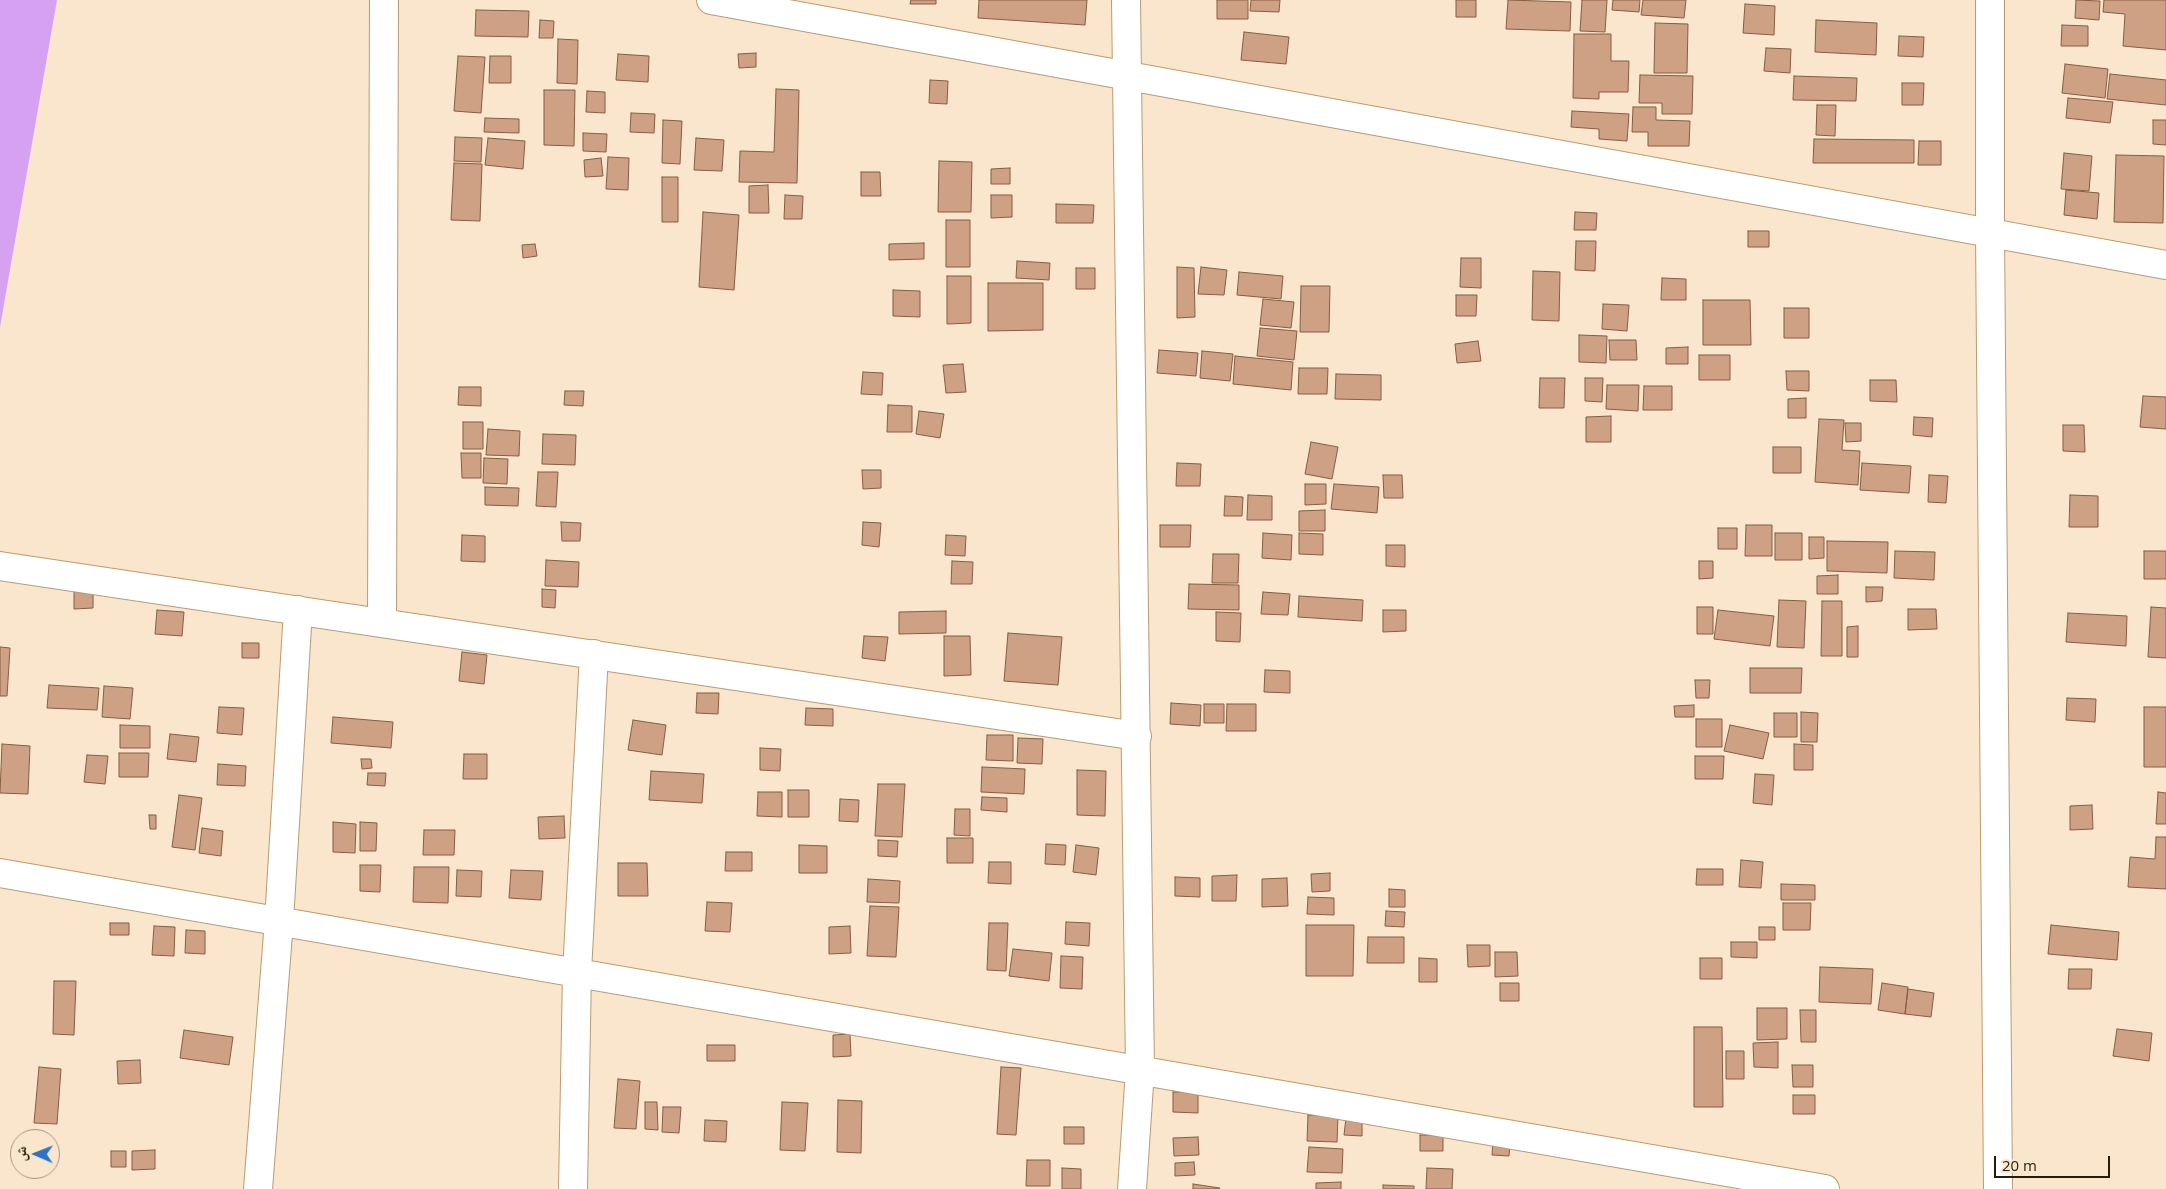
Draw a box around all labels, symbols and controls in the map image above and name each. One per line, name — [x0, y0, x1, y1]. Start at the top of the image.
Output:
north arrow — [10, 1129, 60, 1179]
text: ش — [11, 1146, 30, 1161]
scale bar — [1996, 1146, 2112, 1178]
text: 20 m — [2002, 1155, 2037, 1175]

